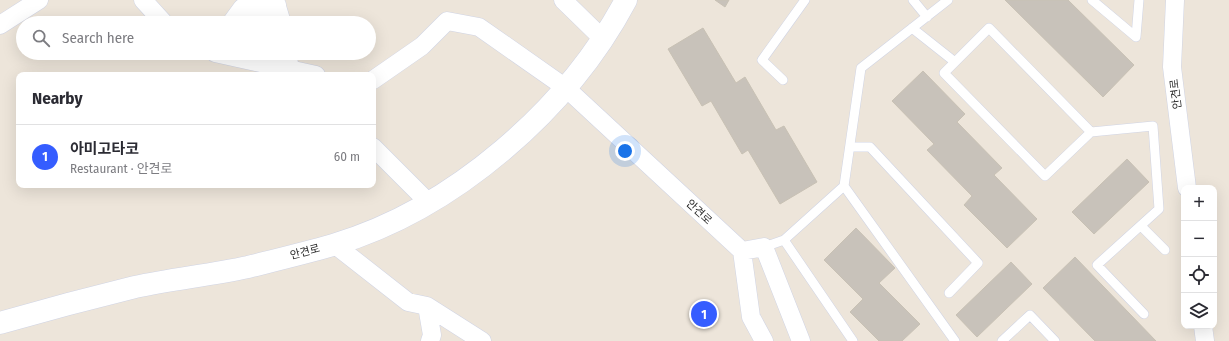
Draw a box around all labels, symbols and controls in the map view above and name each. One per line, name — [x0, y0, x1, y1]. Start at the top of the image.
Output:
search box — [16, 16, 376, 60]
icon: search — [30, 27, 52, 49]
text: Search here — [62, 29, 134, 47]
street label: 안견로 — [1168, 78, 1184, 110]
text: Nearby — [32, 88, 83, 109]
text: 아미고타코 — [70, 140, 139, 158]
your location — [615, 141, 635, 161]
text: 1 — [42, 149, 48, 164]
text: 60 m — [334, 149, 360, 164]
text: Restaurant · 안견로 — [70, 161, 173, 176]
map controls — [1181, 185, 1217, 329]
button: + — [1181, 185, 1217, 221]
street label: 안견로 — [683, 197, 715, 227]
button: − — [1181, 221, 1217, 257]
street label: 안견로 — [289, 242, 321, 262]
button: locate — [1181, 257, 1217, 293]
button: layers — [1181, 293, 1217, 329]
pin: 1 — [691, 299, 717, 329]

